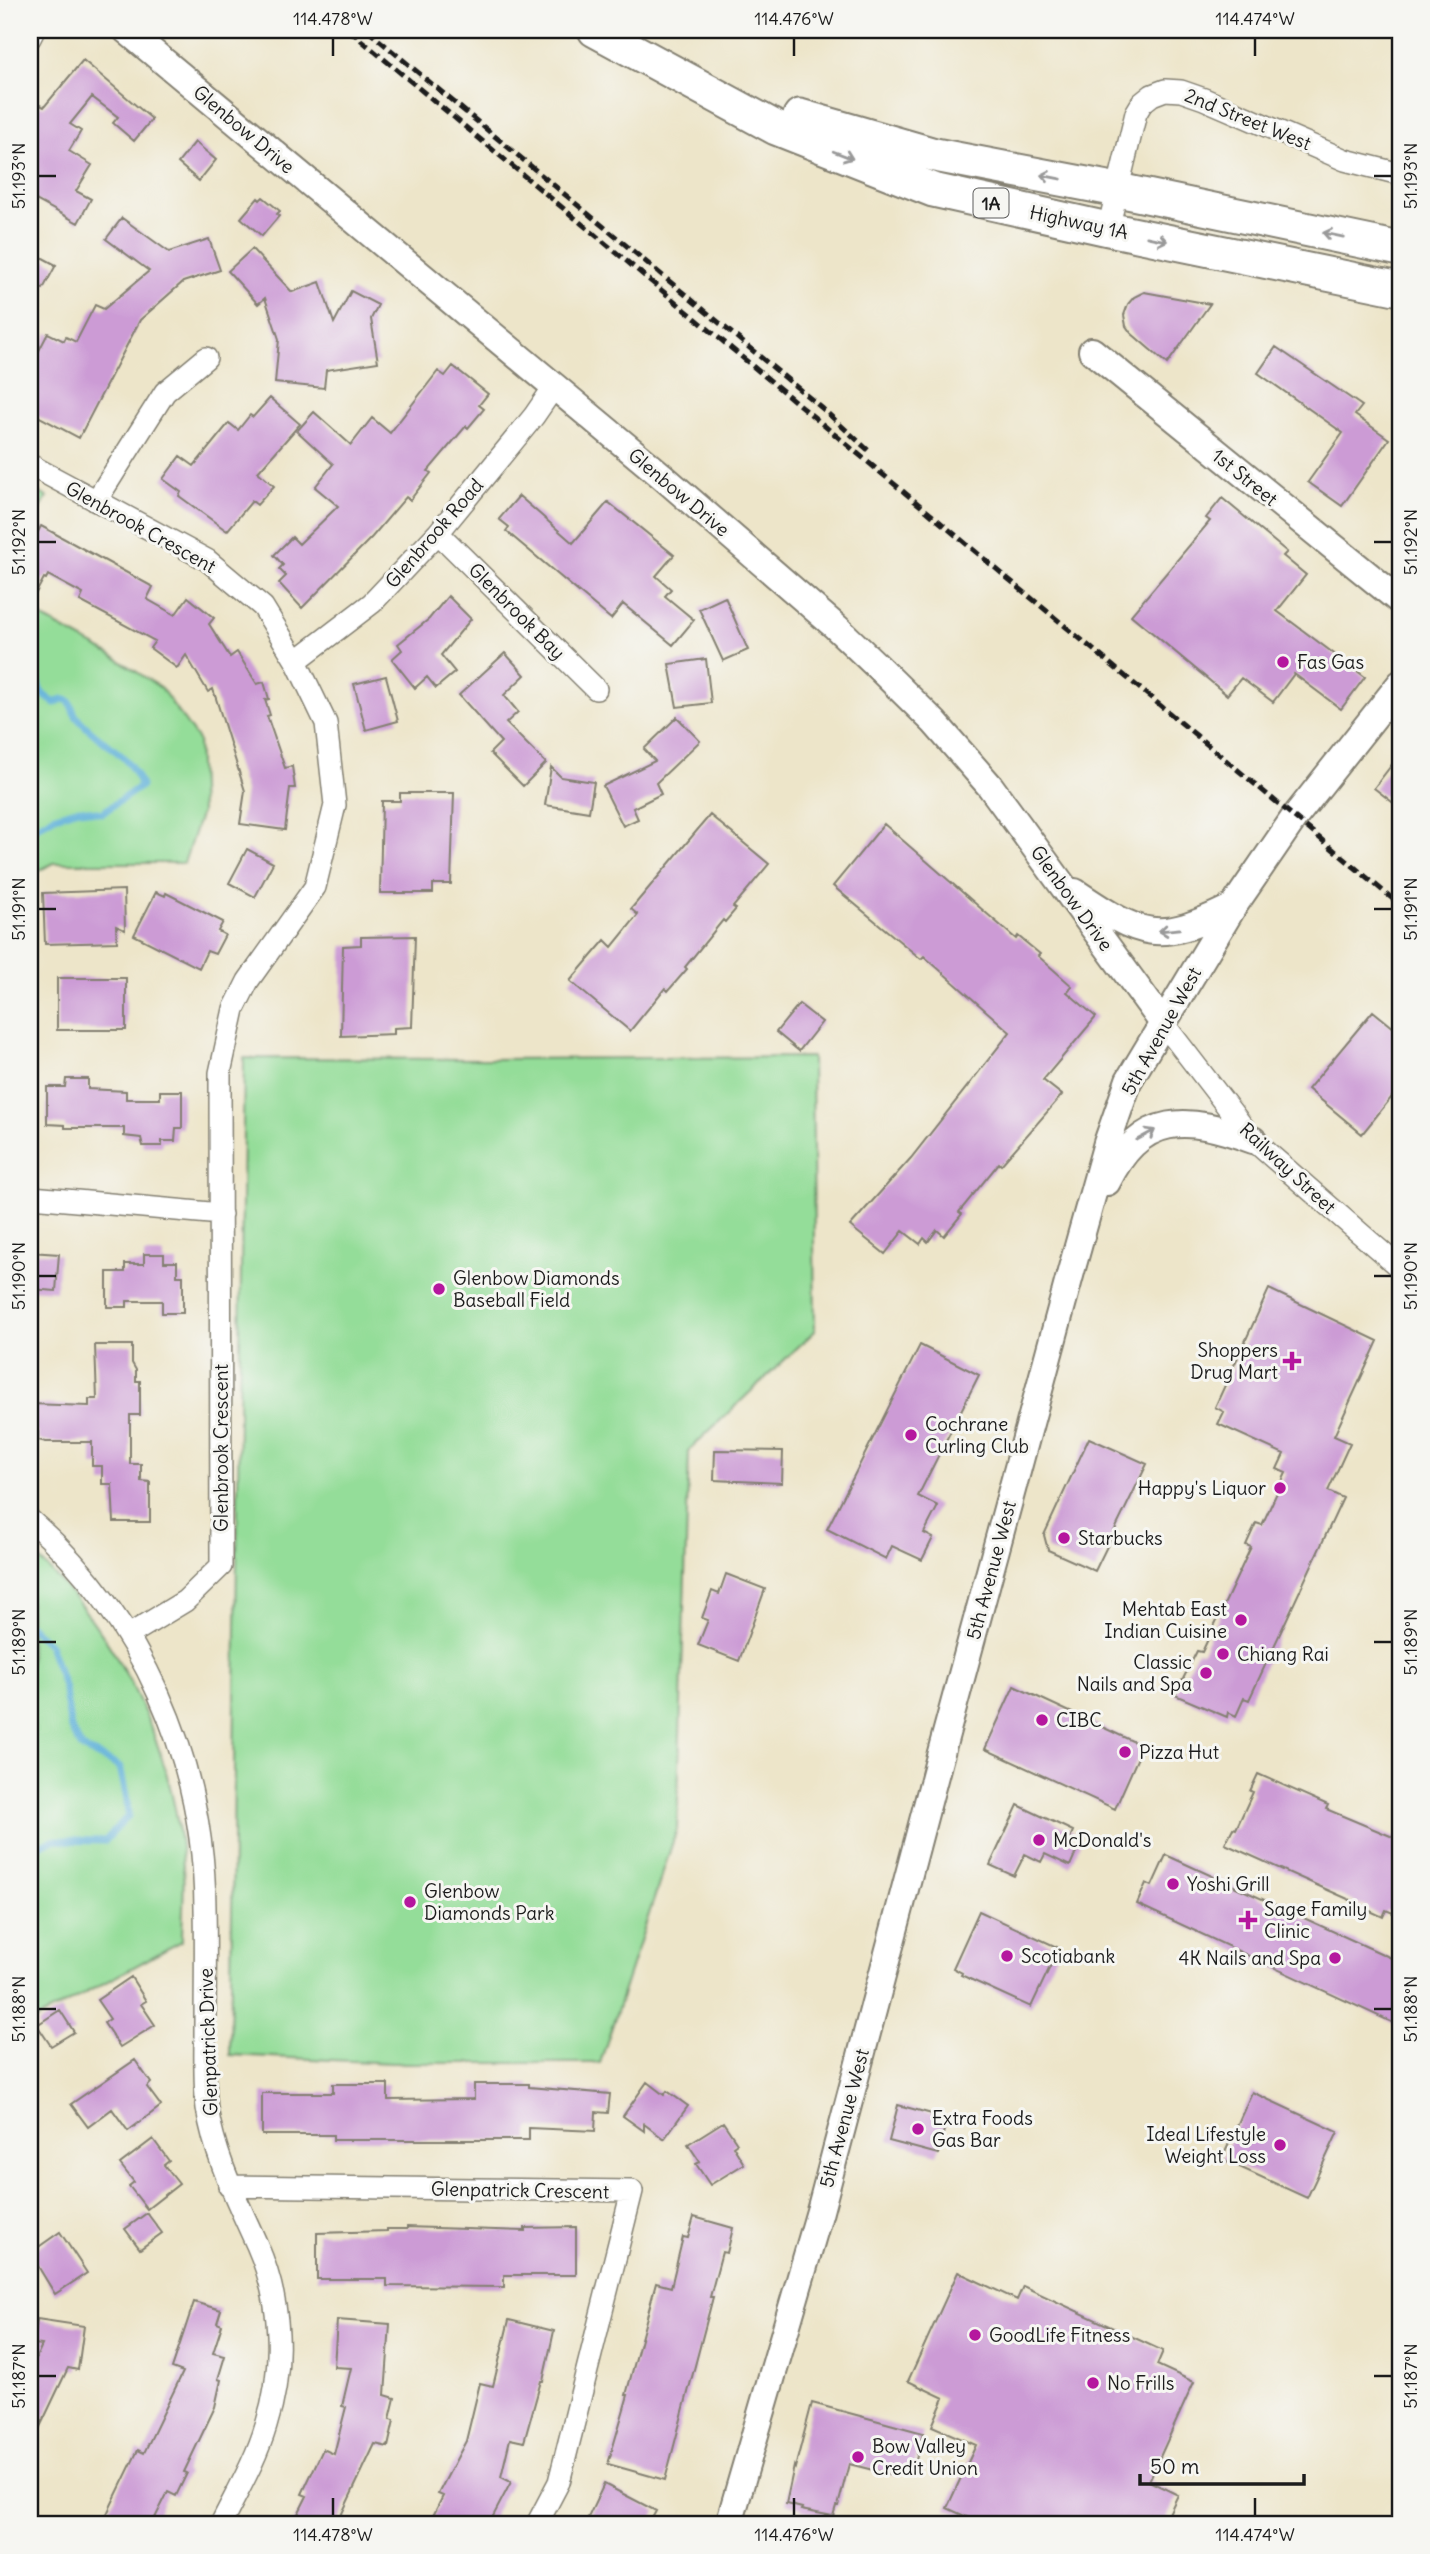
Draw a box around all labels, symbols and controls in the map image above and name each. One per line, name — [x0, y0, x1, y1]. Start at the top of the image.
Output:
text: 114.478°W — [293, 7, 373, 30]
text: 114.476°W — [754, 7, 834, 30]
text: 114.474°W — [1215, 7, 1295, 30]
street label: Glenbow Drive — [188, 80, 300, 178]
street label: 2nd Street West — [1181, 83, 1315, 155]
text: 51.193°N — [7, 143, 30, 209]
text: 51.193°N — [1399, 143, 1422, 209]
one-way arrow — [832, 149, 853, 162]
one-way arrow — [1040, 170, 1062, 183]
road number: 1A — [974, 188, 1009, 218]
street label: Highway 1A — [1028, 200, 1130, 244]
one-way arrow — [1322, 228, 1345, 242]
one-way arrow — [1145, 232, 1168, 246]
street label: Glenbow Drive — [623, 443, 735, 541]
street label: 1st Street — [1207, 443, 1283, 511]
street label: Glenbrook Road — [380, 473, 488, 593]
street label: Glenbrook Crescent — [62, 476, 220, 578]
text: 51.192°N — [7, 509, 30, 575]
text: 51.192°N — [1399, 509, 1422, 575]
street label: Glenbrook Bay — [464, 558, 570, 664]
place label: Fas Gas — [1297, 650, 1364, 674]
marker: Fas Gas — [1275, 654, 1291, 670]
street label: Glenbow Drive — [1026, 840, 1118, 956]
text: 51.191°N — [7, 877, 30, 941]
text: 51.191°N — [1399, 877, 1422, 941]
one-way arrow — [1158, 924, 1181, 937]
street label: 5th Avenue West — [1116, 963, 1206, 1099]
street label: Railway Street — [1235, 1117, 1341, 1219]
one-way arrow — [1136, 1128, 1156, 1142]
text: 51.190°N — [7, 1242, 30, 1310]
text: 51.190°N — [1399, 1242, 1422, 1310]
place label: Glenbow Diamonds Baseball Field — [453, 1266, 620, 1312]
marker: Glenbow Diamonds Baseball Field — [431, 1281, 447, 1297]
place label: Shoppers Drug Mart — [1190, 1338, 1278, 1384]
marker: Shoppers Drug Mart — [1284, 1353, 1300, 1369]
street label: Glenbrook Crescent — [209, 1364, 233, 1532]
place label: Cochrane Curling Club — [925, 1412, 1029, 1458]
marker: Cochrane Curling Club — [903, 1427, 919, 1443]
place label: Happy's Liquor — [1138, 1476, 1266, 1500]
marker: Happy's Liquor — [1272, 1480, 1288, 1496]
street label: 5th Avenue West — [961, 1498, 1021, 1642]
place label: Starbucks — [1078, 1526, 1163, 1550]
marker: Starbucks — [1056, 1530, 1072, 1546]
place label: Mehtab East Indian Cuisine — [1104, 1597, 1227, 1643]
text: 51.189°N — [7, 1609, 30, 1675]
text: 51.189°N — [1399, 1609, 1422, 1675]
marker: Mehtab East Indian Cuisine — [1233, 1612, 1249, 1628]
place label: Chiang Rai — [1237, 1642, 1329, 1666]
marker: Chiang Rai — [1215, 1646, 1231, 1662]
place label: Classic Nails and Spa — [1077, 1650, 1192, 1696]
marker: Classic Nails and Spa — [1198, 1665, 1214, 1681]
place label: CIBC — [1056, 1708, 1102, 1732]
marker: CIBC — [1034, 1712, 1050, 1728]
place label: Pizza Hut — [1139, 1740, 1219, 1764]
marker: Pizza Hut — [1117, 1744, 1133, 1760]
place label: McDonald's — [1053, 1828, 1151, 1852]
marker: McDonald's — [1031, 1832, 1047, 1848]
place label: Yoshi Grill — [1187, 1872, 1270, 1896]
marker: Yoshi Grill — [1165, 1876, 1181, 1892]
place label: Glenbow Diamonds Park — [424, 1879, 555, 1925]
marker: Glenbow Diamonds Park — [402, 1894, 418, 1910]
place label: Sage Family Clinic — [1264, 1897, 1367, 1943]
marker: Sage Family Clinic — [1238, 1910, 1258, 1930]
place label: Scotiabank — [1021, 1944, 1115, 1968]
place label: 4K Nails and Spa — [1178, 1946, 1321, 1970]
marker: Scotiabank — [999, 1948, 1015, 1964]
marker: 4K Nails and Spa — [1327, 1950, 1343, 1966]
street label: Glenpatrick Drive — [193, 1968, 223, 2116]
text: 51.188°N — [7, 1976, 30, 2042]
text: 51.188°N — [1399, 1976, 1422, 2042]
street label: 5th Avenue West — [814, 2046, 874, 2190]
place label: Extra Foods Gas Bar — [932, 2106, 1033, 2152]
marker: Extra Foods Gas Bar — [910, 2121, 926, 2137]
place label: Ideal Lifestyle Weight Loss — [1146, 2122, 1266, 2168]
marker: Ideal Lifestyle Weight Loss — [1272, 2137, 1288, 2153]
street label: Glenpatrick Crescent — [431, 2176, 609, 2204]
place label: GoodLife Fitness — [989, 2323, 1130, 2347]
marker: GoodLife Fitness — [967, 2327, 983, 2343]
text: 51.187°N — [7, 2343, 30, 2409]
text: 51.187°N — [1399, 2343, 1422, 2409]
place label: No Frills — [1107, 2371, 1174, 2395]
marker: No Frills — [1085, 2375, 1101, 2391]
place label: Bow Valley Credit Union — [872, 2434, 978, 2480]
scale bar — [1140, 2442, 1304, 2486]
marker: Bow Valley Credit Union — [850, 2449, 866, 2465]
text: 50 m — [1150, 2453, 1199, 2480]
text: 114.478°W — [293, 2523, 373, 2546]
text: 114.476°W — [754, 2523, 834, 2546]
text: 114.474°W — [1215, 2523, 1295, 2546]

